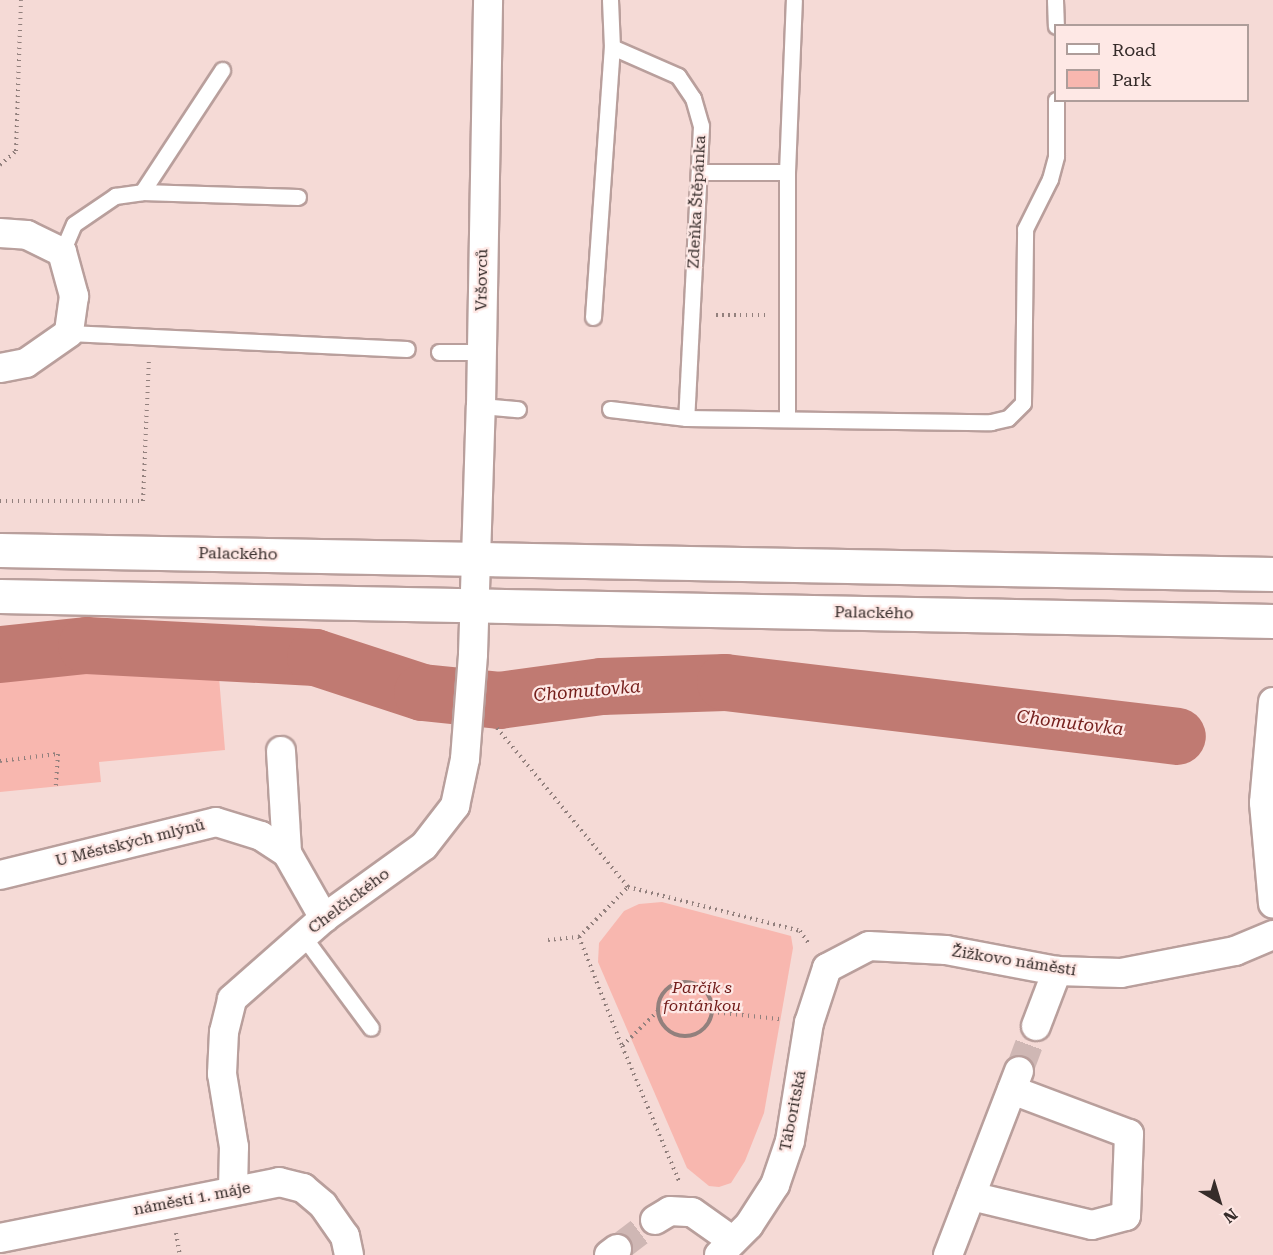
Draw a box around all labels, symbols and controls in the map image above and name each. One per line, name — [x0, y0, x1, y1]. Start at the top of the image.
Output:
legend — [1054, 24, 1249, 102]
text: Road — [1112, 39, 1156, 60]
text: Park — [1112, 69, 1152, 90]
street label: Zdeňka Štěpánka — [684, 135, 710, 269]
street label: Vršovců — [472, 249, 492, 311]
street label: Palackého — [198, 544, 278, 564]
street label: Palackého — [834, 603, 914, 623]
water label: Chomutovka — [532, 676, 642, 706]
water label: Chomutovka — [1015, 706, 1125, 740]
street label: U Městských mlýnů — [53, 815, 207, 871]
street label: Chelčického — [305, 864, 393, 938]
street label: Žižkovo náměstí — [950, 942, 1078, 980]
park label: Parčík s fontánkou — [663, 978, 741, 1016]
street label: Táboritská — [776, 1069, 810, 1153]
north arrow — [1189, 1171, 1249, 1231]
street label: náměstí 1. máje — [132, 1178, 252, 1220]
text: N — [1220, 1204, 1241, 1227]

